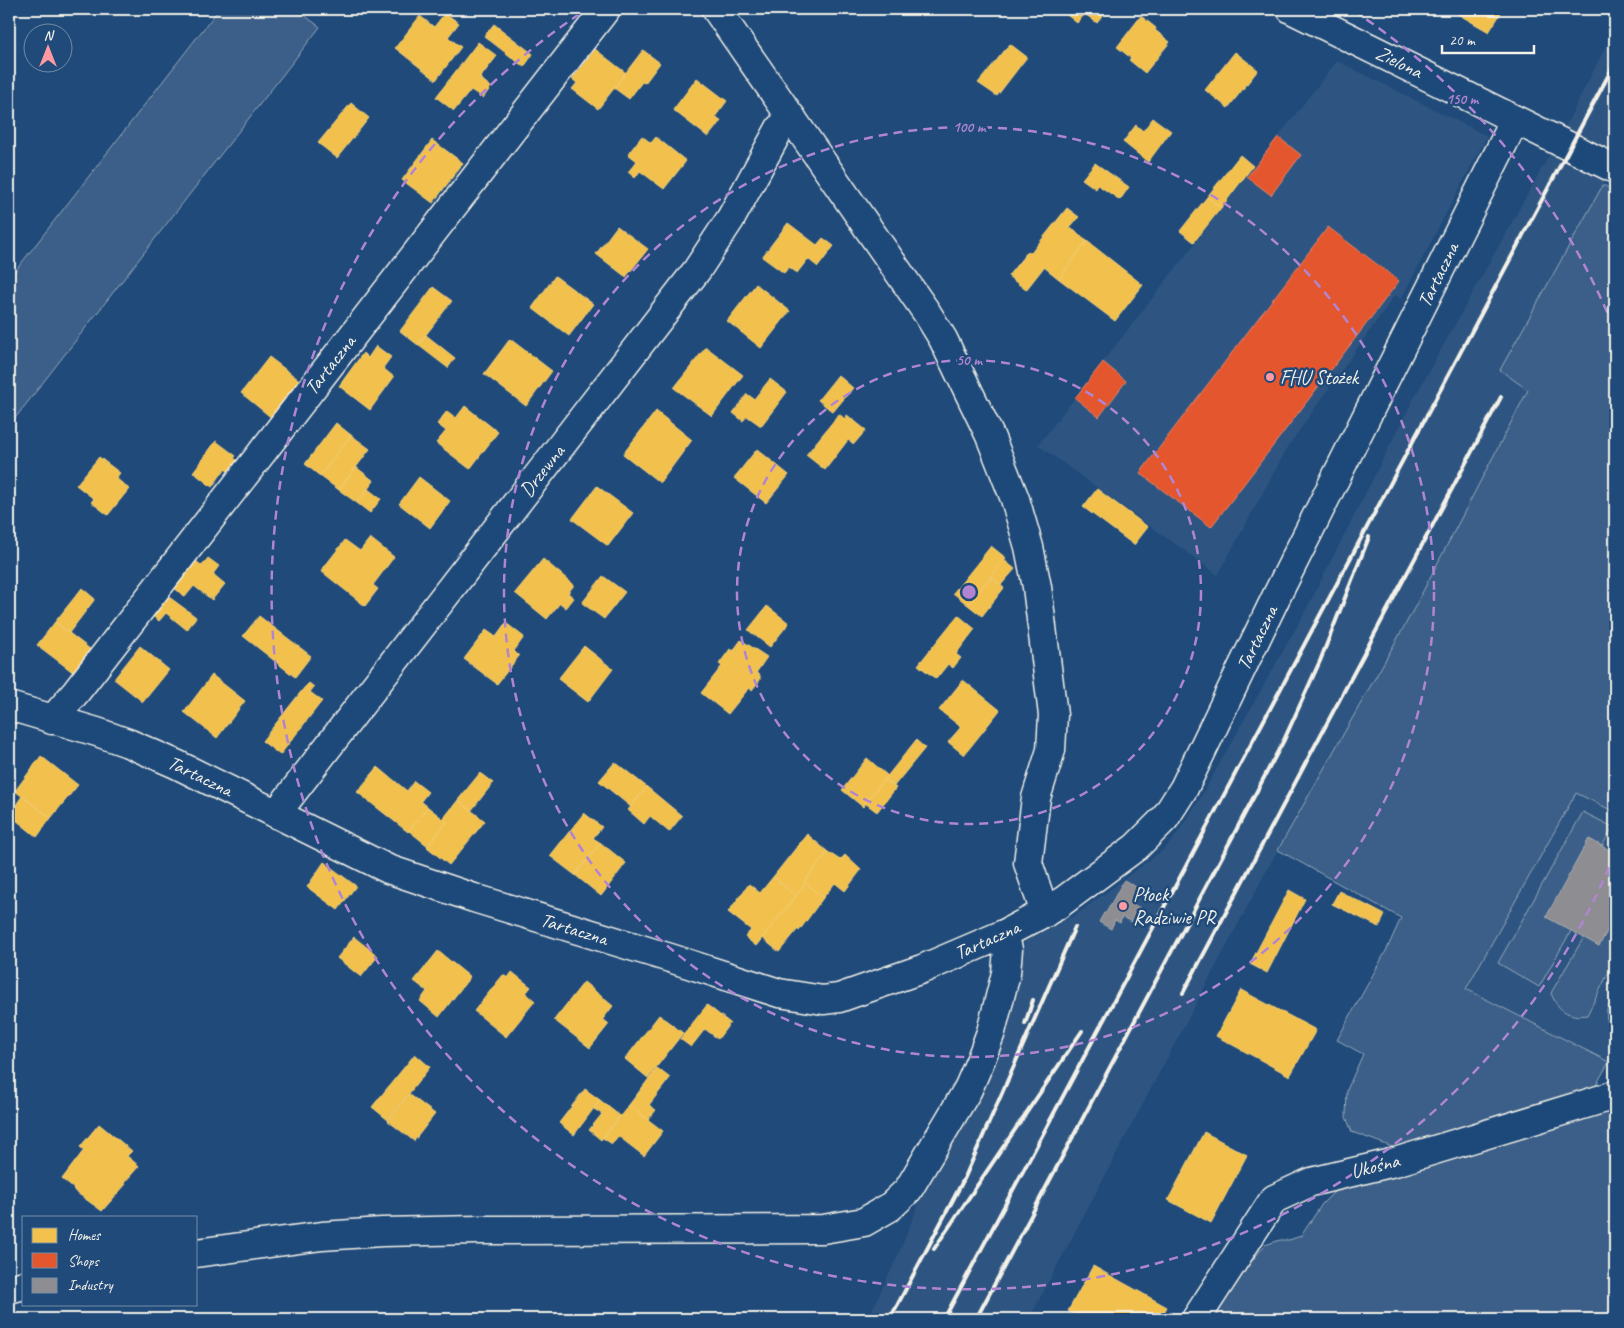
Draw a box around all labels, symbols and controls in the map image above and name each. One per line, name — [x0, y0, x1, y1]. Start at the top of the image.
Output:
north arrow — [22, 22, 72, 72]
scale bar — [1442, 22, 1534, 54]
text: N — [44, 27, 55, 44]
text: 20 m — [1449, 31, 1476, 50]
street label: Zielona — [1372, 40, 1428, 84]
text: 150 m — [1446, 90, 1480, 109]
text: 100 m — [953, 118, 987, 137]
street label: Tartaczna — [1412, 237, 1465, 311]
street label: Tartaczna — [299, 329, 362, 400]
text: 50 m — [956, 351, 983, 370]
place label: FHU Stożek — [1280, 365, 1360, 390]
marker: FHU Stożek — [1264, 371, 1276, 383]
street label: Drzewna — [514, 438, 571, 502]
centre of rings — [960, 583, 978, 601]
street label: Tartaczna — [1231, 600, 1284, 674]
street label: Tartaczna — [164, 750, 238, 803]
place label: Płock Radziwie PR — [1133, 882, 1217, 930]
marker: Płock Radziwie PR — [1117, 900, 1129, 912]
street label: Tartaczna — [537, 907, 612, 952]
street label: Tartaczna — [950, 914, 1025, 965]
street label: Ukośna — [1348, 1148, 1403, 1184]
legend — [22, 1216, 198, 1306]
text: Homes — [68, 1226, 102, 1245]
text: Shops — [68, 1252, 101, 1271]
text: Industry — [68, 1276, 115, 1295]

